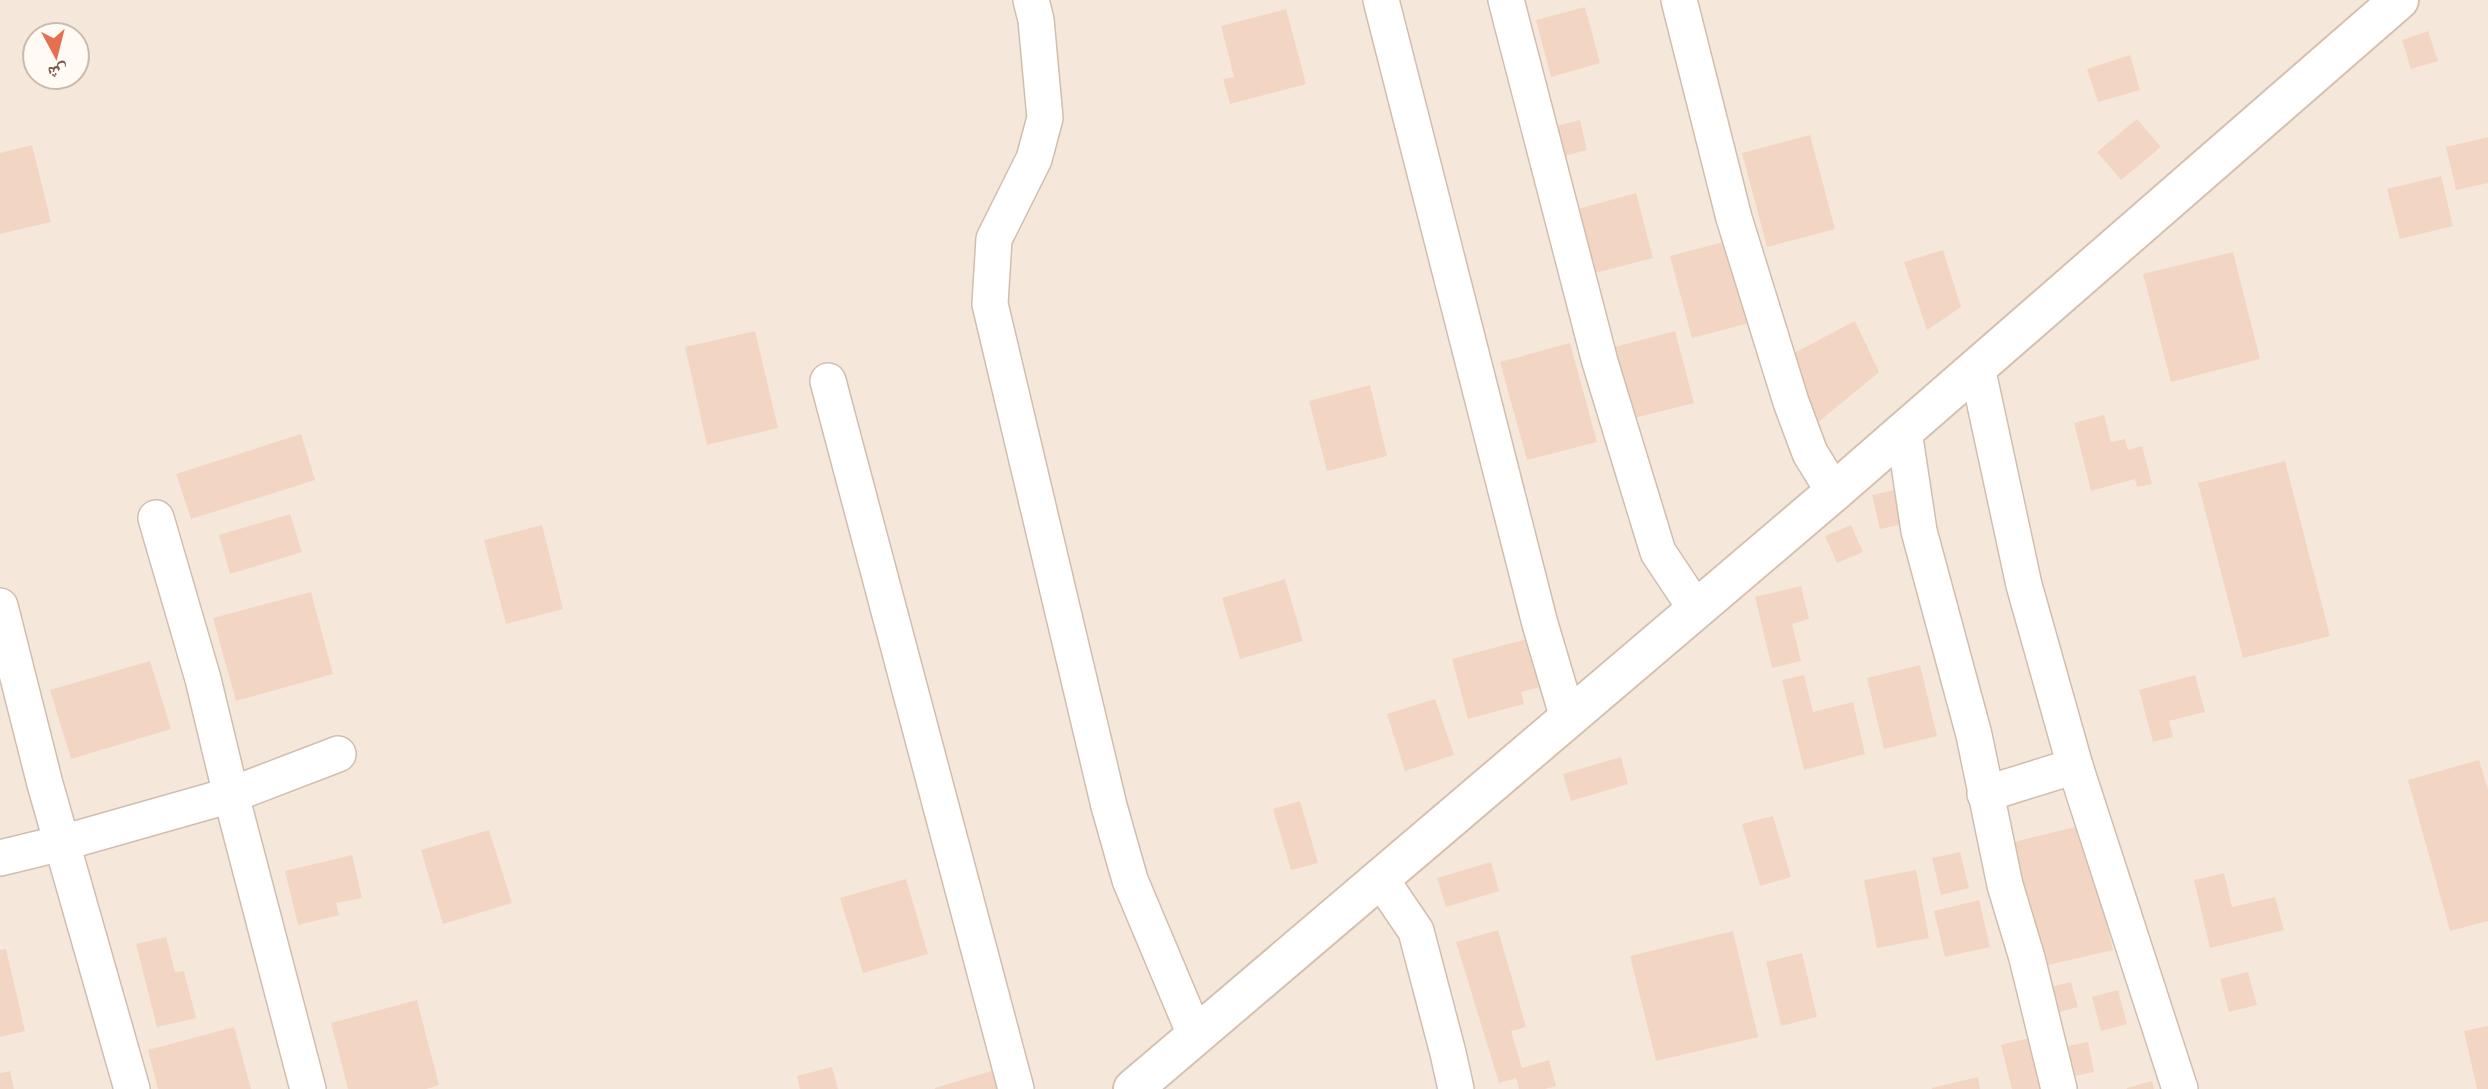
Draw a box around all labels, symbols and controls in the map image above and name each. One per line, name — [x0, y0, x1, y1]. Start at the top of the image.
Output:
north arrow — [21, 21, 91, 91]
text: ش — [46, 58, 70, 89]

